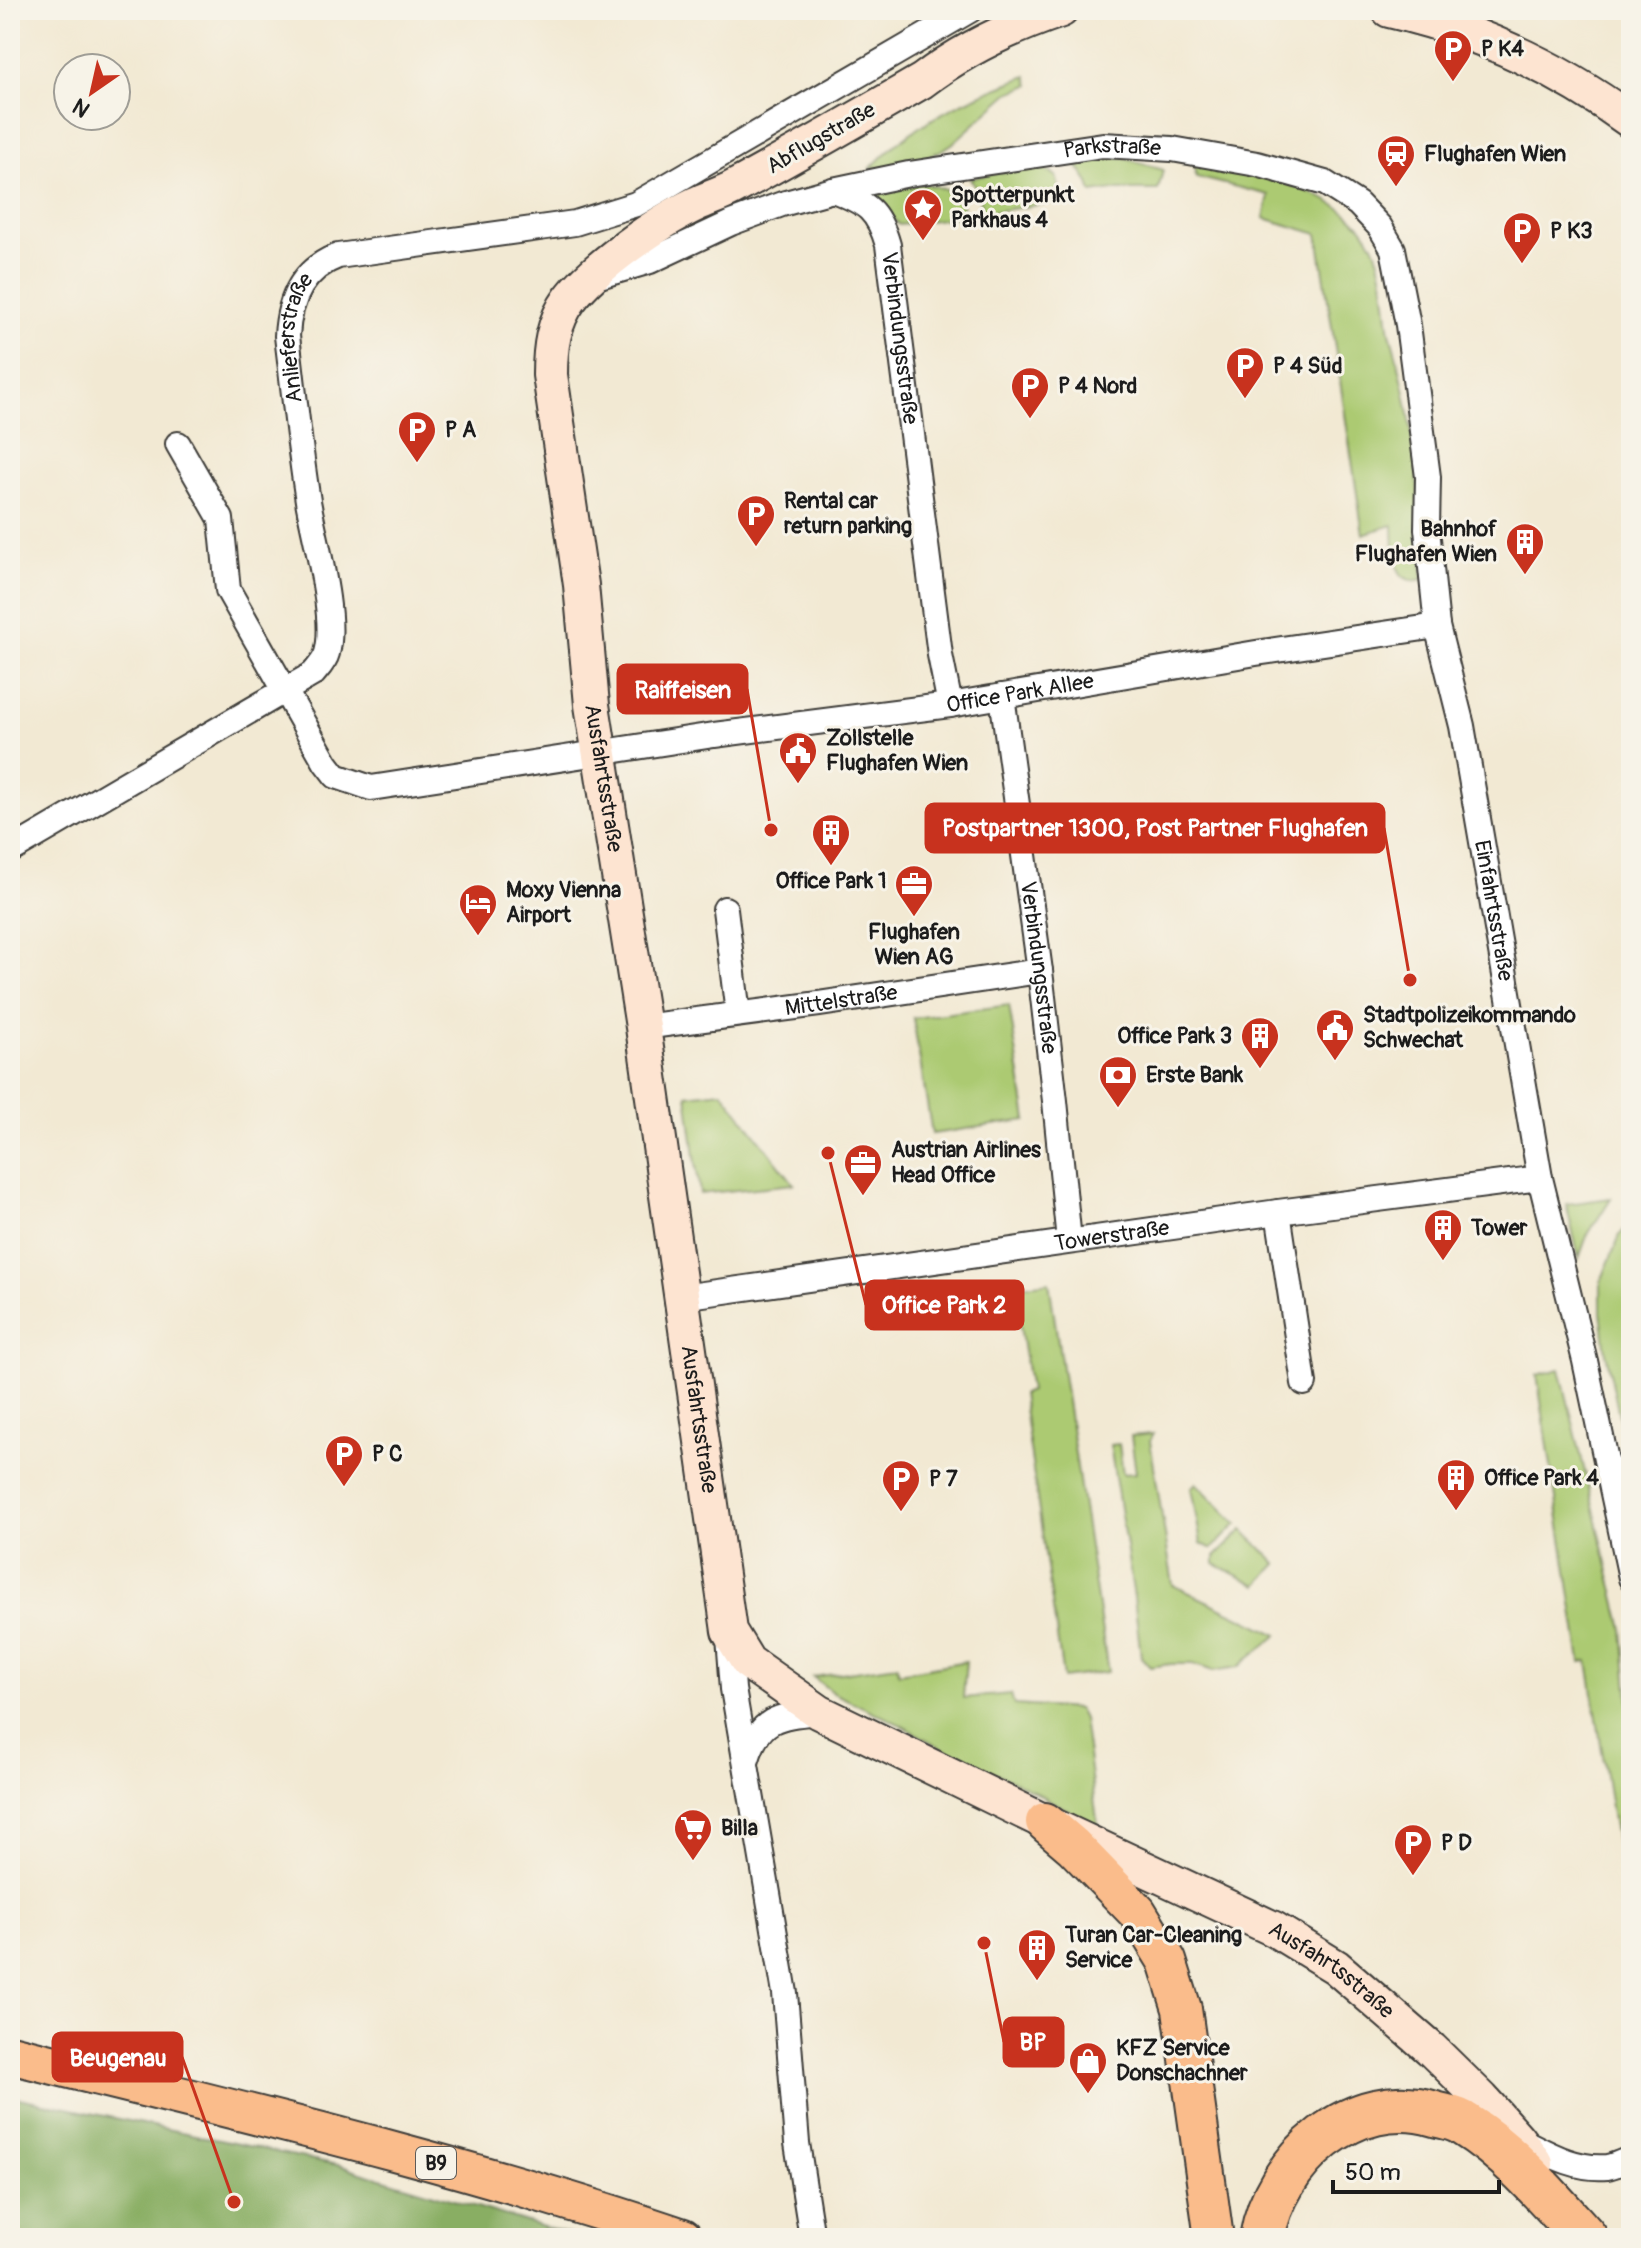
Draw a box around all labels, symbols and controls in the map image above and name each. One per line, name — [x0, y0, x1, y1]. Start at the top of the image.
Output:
parking icon: P K4 — [1432, 28, 1474, 83]
place label: P K4 — [1481, 35, 1524, 63]
north arrow — [52, 52, 132, 132]
text: N — [67, 92, 95, 124]
street label: Abflugstraße — [762, 96, 881, 180]
street label: Parkstraße — [1061, 131, 1162, 165]
station icon: Flughafen Wien — [1375, 133, 1417, 188]
place label: Flughafen Wien — [1424, 140, 1566, 168]
place label: Spotterpunkt Parkhaus 4 — [951, 181, 1076, 234]
place icon: Spotterpunkt Parkhaus 4 — [902, 187, 944, 242]
parking icon: P K3 — [1501, 210, 1543, 265]
place label: P K3 — [1550, 217, 1592, 245]
street label: Verbindungsstraße — [875, 250, 925, 426]
street label: Anlieferstraße — [273, 267, 319, 404]
parking icon: P 4 Süd — [1224, 345, 1266, 400]
place label: P 4 Süd — [1273, 352, 1342, 380]
parking icon: P 4 Nord — [1009, 365, 1051, 420]
place label: P 4 Nord — [1058, 372, 1137, 400]
parking icon: P A — [396, 409, 438, 464]
place label: P A — [445, 416, 477, 444]
place label: Rental car return parking — [784, 487, 912, 540]
parking icon: Rental car return parking — [735, 493, 777, 548]
place label: Bahnhof Flughafen Wien — [1355, 515, 1498, 568]
building icon: Bahnhof Flughafen Wien — [1504, 521, 1546, 576]
callout: Raiffeisen — [618, 665, 747, 713]
street label: Office Park Allee — [944, 667, 1096, 719]
text: Raiffeisen — [635, 676, 731, 705]
street label: Ausfahrtsstraße — [578, 702, 629, 854]
place label: Zollstelle Flughafen Wien — [826, 724, 968, 777]
public building icon: Zollstelle Flughafen Wien — [777, 730, 819, 785]
callout: Postpartner 1300, Post Partner Flughafen — [926, 804, 1384, 852]
building icon: Office Park 1 — [810, 812, 852, 867]
text: Postpartner 1300, Post Partner Flughafen — [942, 814, 1368, 843]
street label: Einfahrtsstraße — [1468, 838, 1520, 983]
office icon: Flughafen Wien AG — [893, 863, 935, 918]
place label: Office Park 1 — [776, 867, 886, 895]
place label: Moxy Vienna Airport — [506, 876, 621, 929]
street label: Verbindungsstraße — [1014, 879, 1063, 1055]
hotel icon: Moxy Vienna Airport — [457, 882, 499, 937]
place label: Flughafen Wien AG — [868, 918, 960, 971]
street label: Mittelstraße — [783, 978, 899, 1022]
place label: Stadtpolizeikommando Schwechat — [1363, 1001, 1576, 1054]
public building icon: Stadtpolizeikommando Schwechat — [1314, 1007, 1356, 1062]
building icon: Office Park 3 — [1239, 1015, 1281, 1070]
place label: Office Park 3 — [1117, 1022, 1232, 1050]
bank icon: Erste Bank — [1097, 1054, 1139, 1109]
place label: Erste Bank — [1146, 1061, 1244, 1089]
place label: Austrian Airlines Head Office — [891, 1136, 1041, 1189]
office icon: Austrian Airlines Head Office — [842, 1142, 884, 1197]
building icon: Tower — [1422, 1207, 1464, 1262]
street label: Towerstraße — [1052, 1214, 1171, 1258]
place label: Tower — [1470, 1214, 1529, 1242]
callout: Office Park 2 — [866, 1281, 1023, 1329]
text: Office Park 2 — [881, 1291, 1007, 1320]
street label: Ausfahrtsstraße — [674, 1343, 723, 1495]
parking icon: P C — [323, 1433, 365, 1488]
place label: P C — [372, 1440, 403, 1468]
building icon: Office Park 4 — [1435, 1457, 1477, 1512]
parking icon: P 7 — [880, 1458, 922, 1513]
place label: Office Park 4 — [1484, 1464, 1599, 1492]
place label: P 7 — [929, 1465, 958, 1493]
supermarket icon: Billa — [672, 1807, 714, 1862]
place label: Billa — [721, 1814, 758, 1842]
parking icon: P D — [1392, 1822, 1434, 1877]
place label: P D — [1441, 1829, 1472, 1857]
street label: Ausfahrtsstraße — [1263, 1915, 1400, 2025]
place label: Turan Car-Cleaning Service — [1064, 1921, 1242, 1974]
building icon: Turan Car-Cleaning Service — [1016, 1927, 1058, 1982]
callout: BP — [1004, 2018, 1063, 2066]
text: BP — [1020, 2028, 1046, 2057]
callout: Beugenau — [53, 2033, 182, 2081]
place label: KFZ Service Donschachner — [1116, 2034, 1249, 2087]
shop icon: KFZ Service Donschachner — [1067, 2040, 1109, 2095]
text: Beugenau — [69, 2044, 167, 2073]
scale bar — [1333, 2144, 1499, 2194]
road number: B9 — [416, 2147, 456, 2179]
text: 50 m — [1345, 2158, 1401, 2187]

